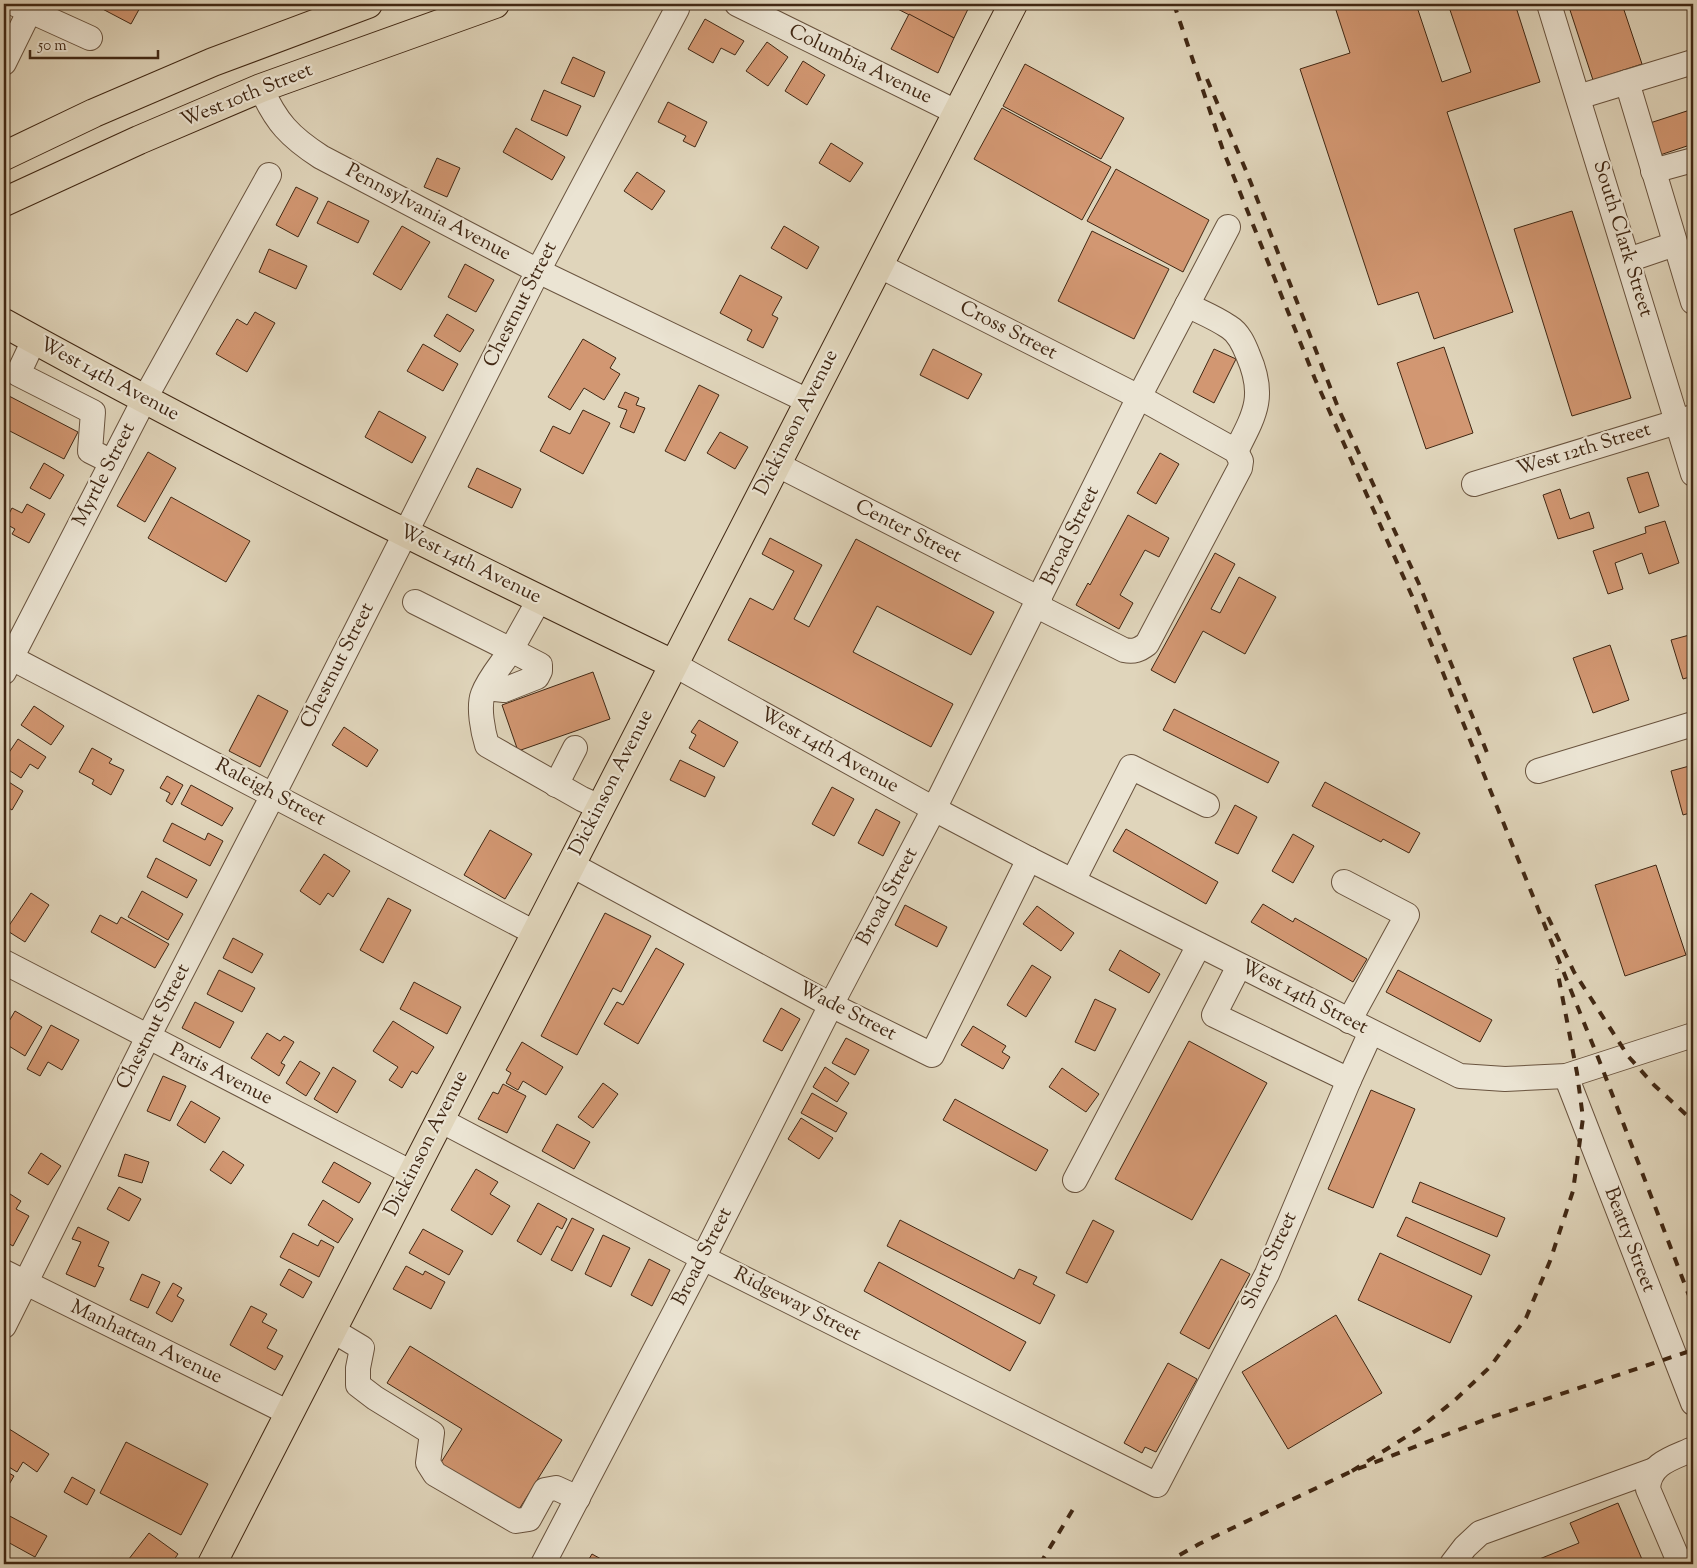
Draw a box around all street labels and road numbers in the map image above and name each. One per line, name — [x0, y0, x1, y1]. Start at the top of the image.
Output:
street label: Columbia Avenue — [783, 18, 937, 112]
street label: West 10th Street — [177, 56, 318, 136]
street label: Pennsylvania Avenue — [340, 157, 516, 269]
street label: South Clark Street — [1584, 157, 1660, 321]
street label: Chestnut Street — [477, 237, 565, 373]
street label: Cross Street — [954, 294, 1062, 368]
street label: West 14th Avenue — [34, 331, 184, 429]
street label: Dickinson Avenue — [748, 345, 846, 501]
street label: West 12th Street — [1513, 416, 1655, 484]
street label: Myrtle Street — [66, 418, 144, 532]
street label: Broad Street — [1034, 481, 1108, 591]
street label: Center Street — [850, 493, 966, 571]
street label: West 14th Avenue — [394, 518, 546, 612]
street label: Chestnut Street — [294, 598, 382, 734]
street label: West 14th Avenue — [754, 701, 904, 801]
street label: Dickinson Avenue — [563, 705, 661, 861]
street label: Raleigh Street — [210, 752, 330, 834]
street label: Broad Street — [850, 843, 926, 951]
street label: West 14th Street — [1235, 953, 1373, 1043]
street label: Chestnut Street — [110, 959, 198, 1095]
street label: Wade Street — [793, 975, 901, 1049]
street label: Paris Avenue — [164, 1037, 278, 1113]
street label: Dickinson Avenue — [378, 1066, 476, 1222]
street label: Beatty Street — [1596, 1183, 1662, 1297]
street label: Broad Street — [666, 1203, 740, 1311]
street label: Short Street — [1235, 1207, 1305, 1315]
street label: Ridgeway Street — [728, 1260, 866, 1350]
street label: Manhattan Avenue — [65, 1294, 227, 1392]

